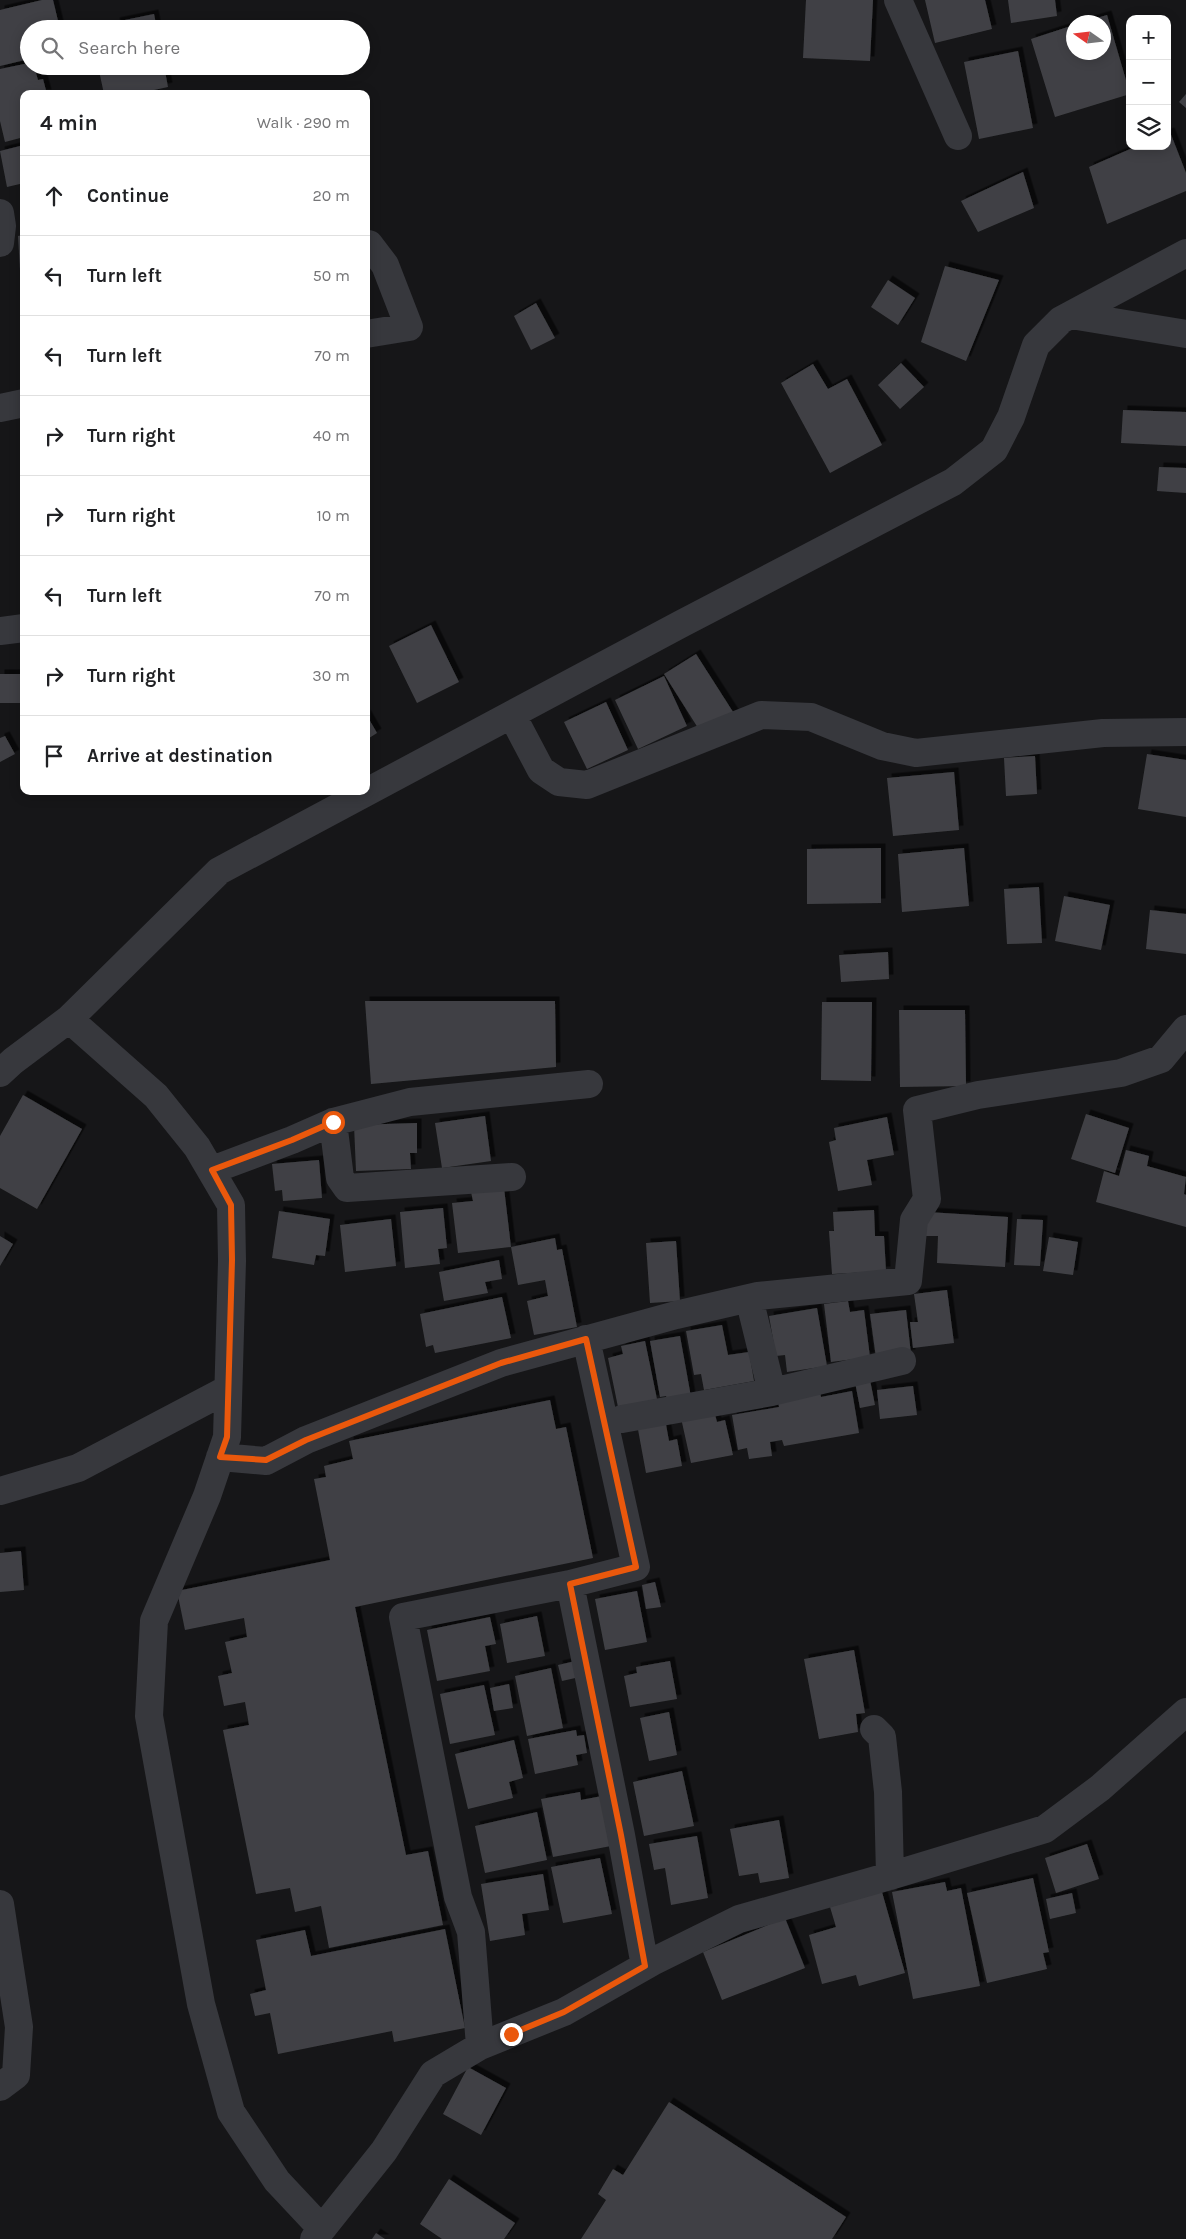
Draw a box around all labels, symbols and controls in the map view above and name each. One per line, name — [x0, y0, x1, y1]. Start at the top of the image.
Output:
north arrow — [1066, 15, 1111, 60]
map controls — [1126, 15, 1171, 150]
button: + — [1126, 15, 1171, 60]
search box — [20, 20, 370, 75]
icon: search — [38, 34, 66, 62]
text: Search here — [78, 37, 180, 59]
button: − — [1126, 60, 1171, 105]
button: layers — [1126, 105, 1171, 150]
text: 4 min — [40, 111, 98, 135]
text: Walk · 290 m — [257, 113, 350, 132]
icon: ahead — [40, 182, 68, 210]
text: Continue — [87, 185, 169, 207]
text: 20 m — [312, 186, 350, 205]
icon: left — [40, 262, 68, 290]
text: Turn left — [87, 265, 162, 287]
text: 50 m — [313, 266, 350, 285]
icon: left — [40, 342, 68, 370]
text: Turn left — [87, 345, 162, 367]
text: 70 m — [314, 346, 350, 365]
icon: right — [40, 422, 68, 450]
text: Turn right — [87, 425, 176, 447]
text: 40 m — [313, 426, 350, 445]
icon: right — [40, 502, 68, 530]
text: Turn right — [87, 505, 176, 527]
text: 10 m — [316, 506, 350, 525]
icon: left — [40, 582, 68, 610]
text: Turn left — [87, 585, 162, 607]
text: 70 m — [314, 586, 350, 605]
icon: right — [40, 662, 68, 690]
text: Turn right — [87, 665, 176, 687]
text: 30 m — [312, 666, 350, 685]
icon: arrive — [40, 742, 68, 770]
text: Arrive at destination — [87, 745, 273, 767]
route start — [322, 1111, 345, 1134]
route end — [500, 2023, 523, 2046]

